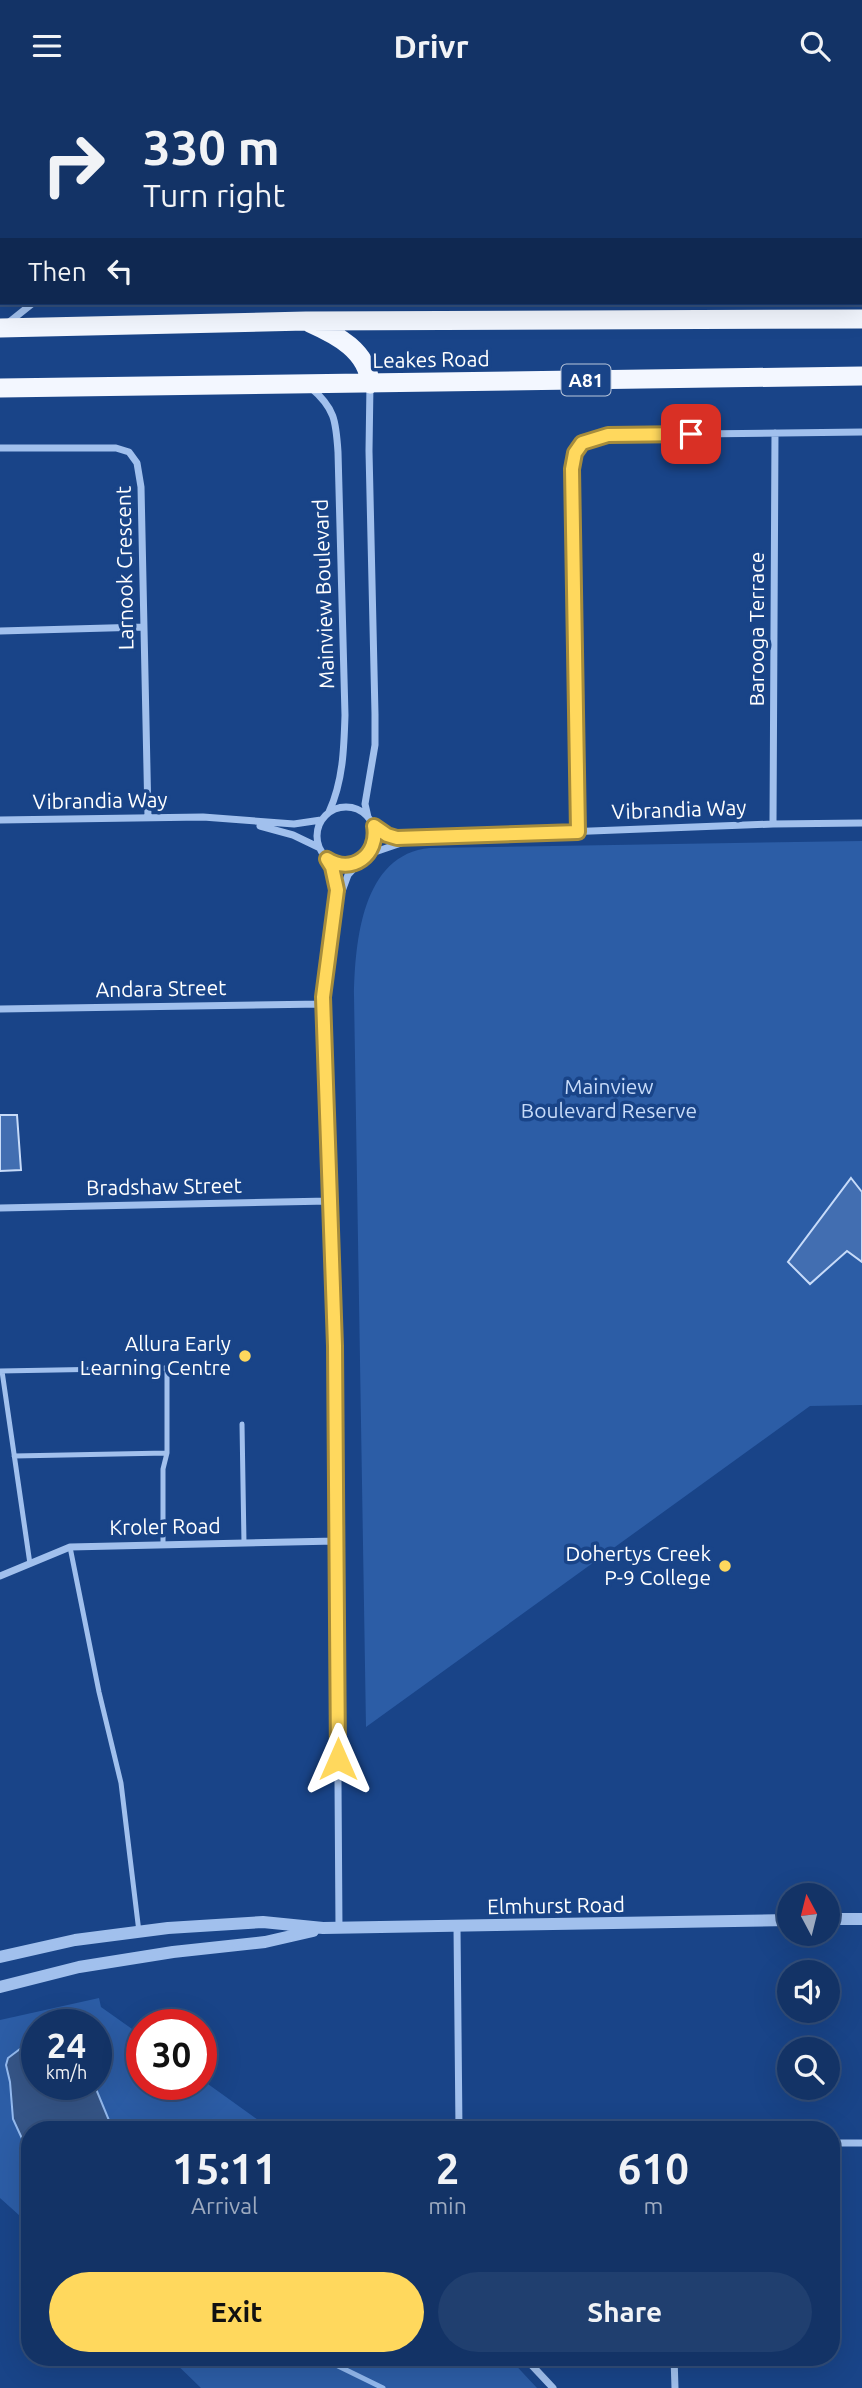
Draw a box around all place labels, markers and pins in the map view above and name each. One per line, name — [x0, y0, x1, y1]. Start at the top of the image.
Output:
pin — [661, 404, 721, 464]
place label: Allura Early Learning Centre — [80, 1331, 231, 1379]
marker: Allura Early Learning Centre — [237, 1348, 253, 1364]
place label: Dohertys Creek P-9 College — [565, 1541, 711, 1589]
marker: Dohertys Creek P-9 College — [717, 1558, 733, 1574]

